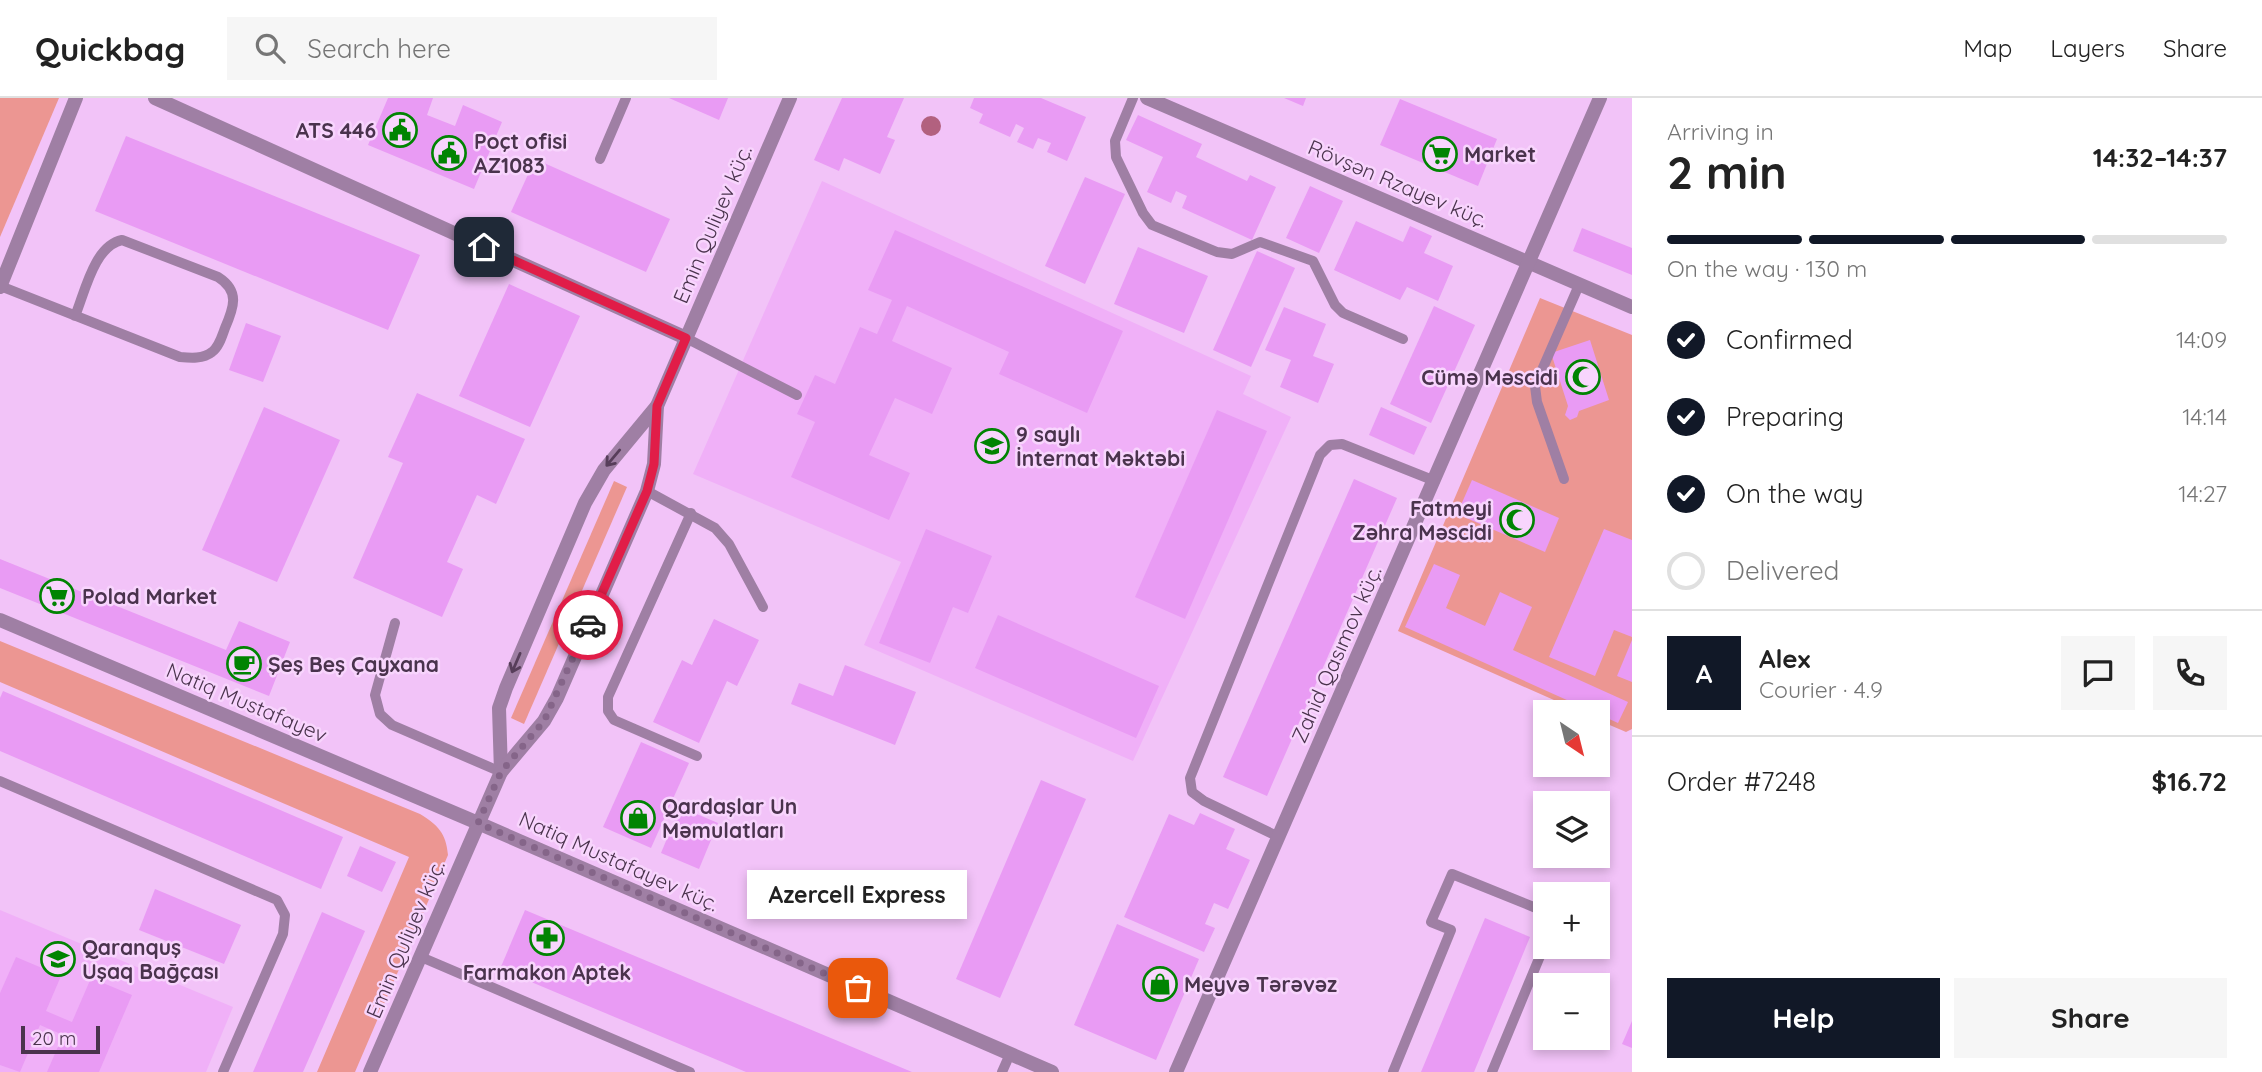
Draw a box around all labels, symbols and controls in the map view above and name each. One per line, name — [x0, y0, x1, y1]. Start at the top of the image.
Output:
search box — [227, 17, 717, 80]
text: Quickbag — [35, 28, 185, 69]
icon: search — [251, 29, 289, 67]
text: Search here — [307, 32, 451, 65]
text: Map — [1963, 33, 2012, 63]
text: Layers — [2050, 33, 2125, 63]
text: Share — [2163, 33, 2227, 63]
public building icon: ATS 446 — [381, 111, 419, 149]
place label: ATS 446 — [296, 117, 376, 143]
text: Arriving in — [1667, 117, 1774, 146]
place label: Poçt ofisi AZ1083 — [474, 128, 567, 178]
street label: Rövşən Rzayev küç. — [1304, 133, 1492, 233]
public building icon: Poçt ofisi AZ1083 — [430, 134, 468, 172]
supermarket icon: Market — [1421, 135, 1459, 173]
street label: Emin Quliyev küç. — [667, 141, 757, 307]
place label: Market — [1464, 141, 1536, 167]
text: 14:32–14:37 — [2093, 141, 2227, 174]
text: 2 min — [1667, 143, 1787, 201]
pin — [454, 217, 514, 277]
icon: home — [465, 228, 503, 266]
text: On the way · 130 m — [1667, 254, 1867, 283]
icon: check — [1667, 321, 1705, 359]
text: Confirmed — [1726, 323, 1853, 356]
text: 14:09 — [2176, 325, 2227, 354]
mosque icon: Cümə Məscidi — [1564, 358, 1602, 396]
place label: Cümə Məscidi — [1421, 364, 1558, 390]
icon: check — [1667, 398, 1705, 436]
text: Preparing — [1726, 400, 1844, 433]
text: 14:14 — [2182, 402, 2227, 431]
place label: 9 saylı İnternat Məktəbi — [1016, 421, 1185, 471]
school or university icon: 9 saylı İnternat Məktəbi — [973, 427, 1011, 465]
one-way arrow — [606, 449, 621, 467]
icon: check — [1667, 475, 1705, 513]
text: On the way — [1726, 477, 1864, 510]
text: 14:27 — [2178, 479, 2227, 508]
place label: Fatmeyi Zəhra Məscidi — [1352, 495, 1492, 545]
mosque icon: Fatmeyi Zəhra Məscidi — [1498, 501, 1536, 539]
text: Delivered — [1726, 554, 1839, 587]
street label: Zahid Qasımov küç. — [1285, 562, 1387, 746]
supermarket icon: Polad Market — [38, 577, 76, 615]
place label: Polad Market — [82, 583, 217, 609]
courier — [553, 590, 623, 660]
icon: car — [569, 606, 607, 644]
button: chat — [2061, 636, 2135, 710]
button: phone — [2153, 636, 2227, 710]
text: Alex — [1759, 642, 1810, 675]
cafe icon: Şeş Beş Çayxana — [225, 645, 263, 683]
place label: Şeş Beş Çayxana — [268, 651, 439, 677]
one-way arrow — [509, 652, 522, 673]
street label: Natiq Mustafayev — [163, 656, 331, 748]
text: A — [1696, 657, 1712, 690]
text: Courier · 4.9 — [1759, 675, 1883, 704]
north arrow — [1533, 700, 1610, 777]
map controls — [1533, 700, 1610, 1050]
text: Order #7248 — [1667, 765, 1816, 798]
text: $16.72 — [2151, 765, 2227, 798]
button: layers — [1533, 791, 1610, 868]
place label: Qardaşlar Un Məmulatları — [662, 793, 797, 843]
shop icon: Qardaşlar Un Məmulatları — [619, 799, 657, 837]
street label: Natiq Mustafayev küç. — [515, 805, 723, 917]
street label: Emin Quliyev küç. — [360, 856, 450, 1022]
callout: Azercell Express — [748, 869, 968, 918]
text: Azercell Express — [768, 880, 946, 909]
button: + — [1533, 882, 1610, 959]
pharmacy icon: Farmakon Aptek — [528, 919, 566, 957]
place label: Qaranquş Uşaq Bağçası — [82, 934, 219, 984]
school or university icon: Qaranquş Uşaq Bağçası — [39, 940, 77, 978]
pin — [828, 958, 888, 1018]
place label: Farmakon Aptek — [463, 959, 631, 985]
shop icon: Meyvə Tərəvəz — [1141, 965, 1179, 1003]
icon: bag — [839, 969, 877, 1007]
place label: Meyvə Tərəvəz — [1184, 971, 1337, 997]
button: − — [1533, 973, 1610, 1050]
button: Help — [1667, 978, 1940, 1058]
button: Share — [1954, 978, 2227, 1058]
scale bar — [21, 1023, 100, 1055]
text: 20 m — [32, 1026, 76, 1050]

